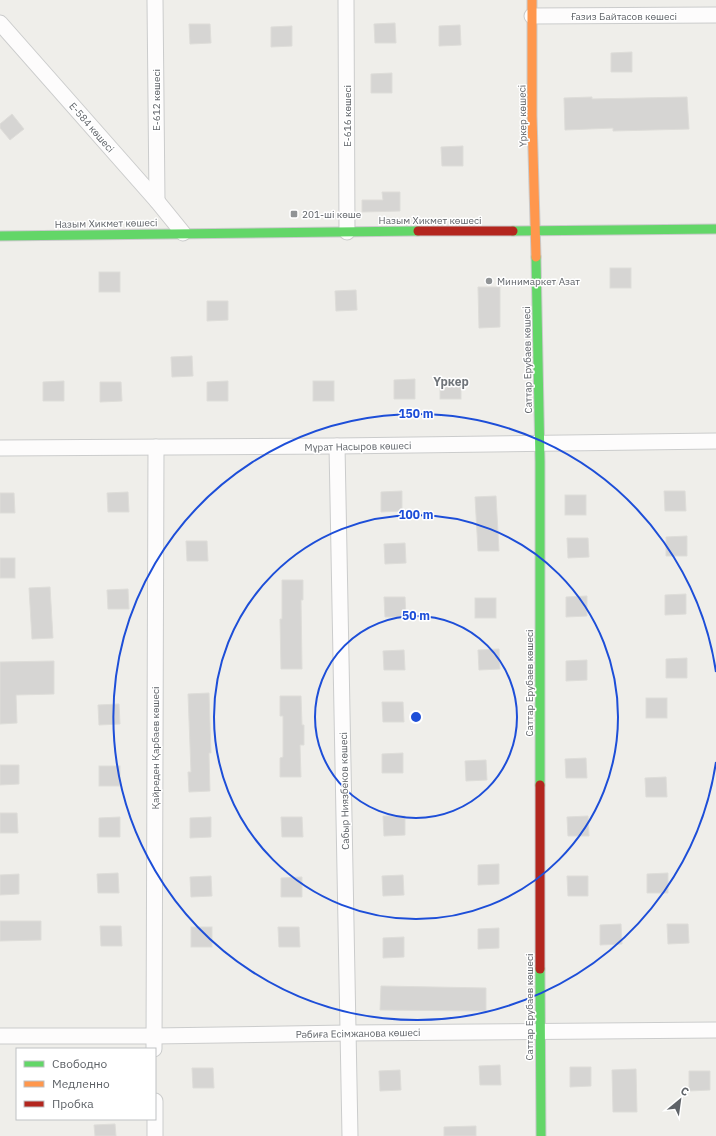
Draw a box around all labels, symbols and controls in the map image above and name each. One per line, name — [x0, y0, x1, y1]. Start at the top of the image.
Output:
street label: Ғазиз Байтасов көшесі — [571, 10, 677, 23]
street label: Е-612 көшесі — [150, 69, 163, 131]
street label: Е-616 көшесі — [341, 85, 354, 147]
street label: Үркер көшесі — [515, 85, 530, 147]
street label: Е-584 көшесі — [66, 100, 117, 155]
place label: 201-ші көше — [302, 208, 362, 221]
marker: 201-ші көше — [289, 209, 299, 219]
street label: Назым Хикмет көшесі — [379, 214, 481, 227]
street label: Назым Хикмет көшесі — [54, 216, 158, 231]
place label: Минимаркет Азат — [497, 275, 580, 288]
marker: Минимаркет Азат — [484, 276, 494, 286]
street label: Саттар Ерубаев көшесі — [520, 306, 535, 414]
district label: Үркер — [433, 374, 469, 389]
text: 150 m — [398, 406, 434, 421]
street label: Мұрат Насыров көшесі — [304, 439, 412, 454]
text: 100 m — [398, 507, 434, 522]
text: 50 m — [402, 608, 430, 623]
street label: Саттар Ерубаев көшесі — [523, 629, 536, 737]
street label: Қайреден Қарбаев көшесі — [149, 686, 162, 810]
centre of rings — [409, 710, 423, 724]
street label: Сабыр Ниязбеков көшесі — [337, 732, 352, 850]
street label: Саттар Ерубаев көшесі — [523, 953, 536, 1061]
street label: Рәбиға Есімжанова көшесі — [295, 1026, 421, 1041]
legend — [16, 1048, 156, 1120]
text: Свободно — [52, 1056, 108, 1071]
text: Медленно — [52, 1076, 110, 1091]
north arrow — [660, 1080, 700, 1120]
text: С — [678, 1083, 691, 1099]
text: Пробка — [52, 1096, 94, 1111]

